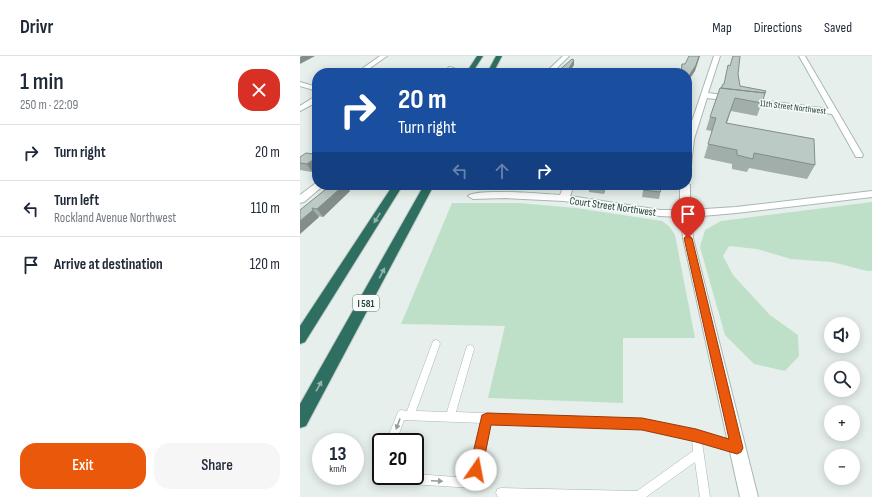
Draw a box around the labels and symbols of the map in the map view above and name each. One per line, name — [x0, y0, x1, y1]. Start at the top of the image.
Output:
street label: 11th Street Northwest — [759, 98, 827, 117]
street label: Court Street Northwest — [569, 194, 658, 219]
pin — [671, 197, 705, 238]
one-way arrow — [373, 212, 380, 224]
one-way arrow — [379, 267, 386, 278]
road number: I 581 — [353, 295, 379, 311]
one-way arrow — [316, 380, 322, 392]
one-way arrow — [394, 419, 400, 431]
speed limit sign: 20 — [372, 433, 424, 485]
position arrow — [455, 449, 497, 491]
one-way arrow — [431, 477, 443, 484]

